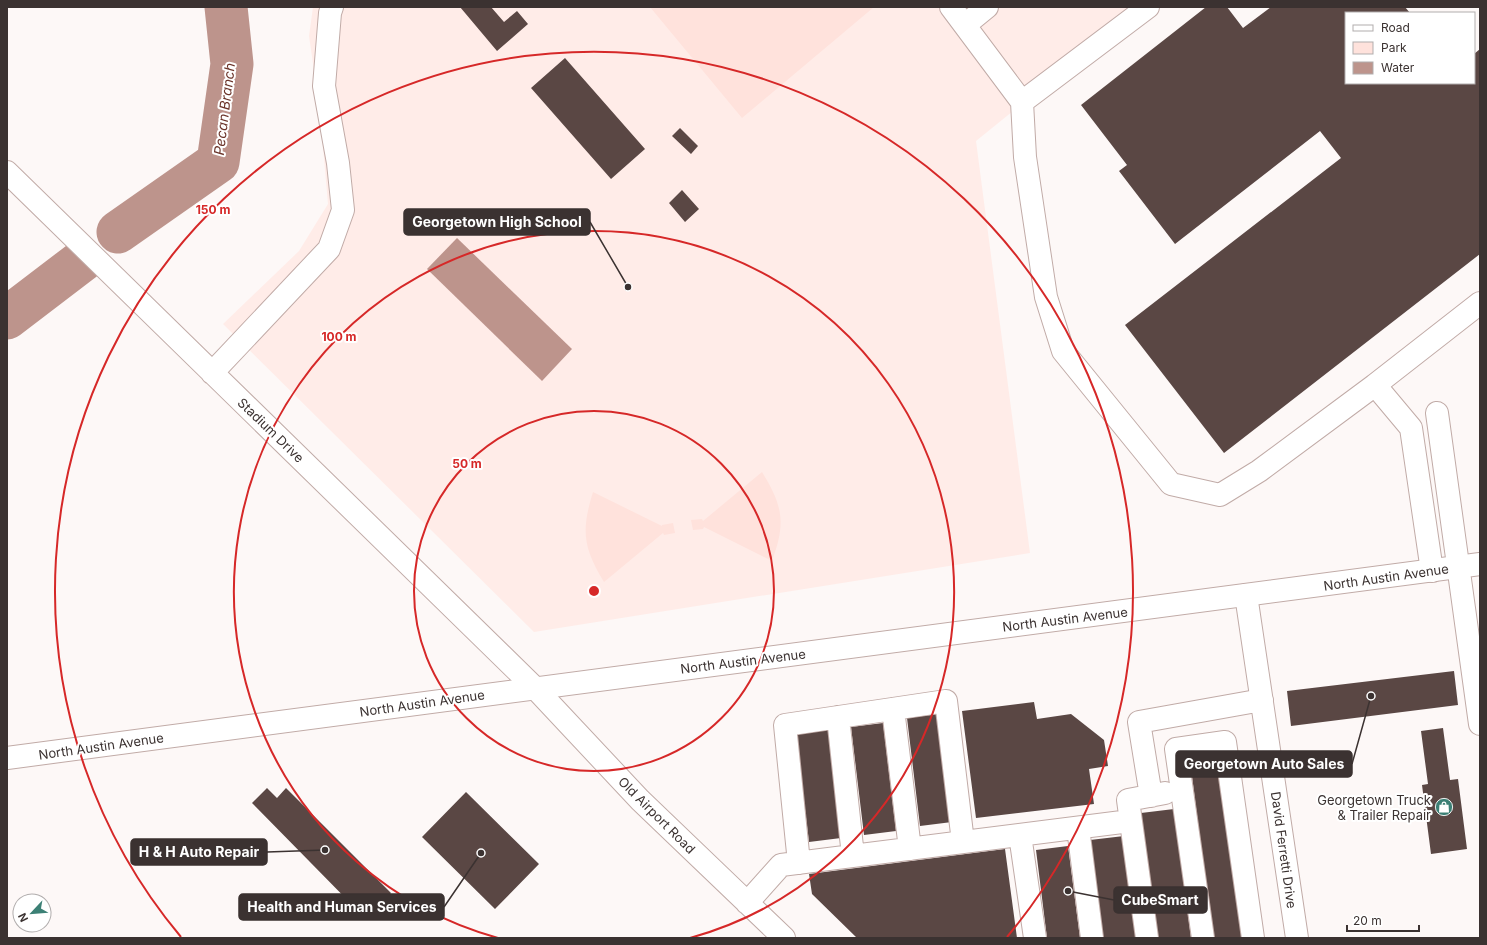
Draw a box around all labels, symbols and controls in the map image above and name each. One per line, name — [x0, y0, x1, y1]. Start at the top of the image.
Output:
legend — [1345, 12, 1475, 84]
text: Road — [1381, 20, 1410, 35]
text: Park — [1381, 40, 1407, 55]
text: Water — [1381, 60, 1415, 75]
water label: Pecan Branch — [210, 62, 238, 156]
text: 150 m — [196, 202, 230, 217]
callout: Georgetown High School — [404, 209, 590, 235]
text: Georgetown High School — [412, 213, 582, 230]
text: 100 m — [321, 329, 357, 344]
street label: Stadium Drive — [234, 394, 308, 466]
text: 50 m — [452, 456, 482, 471]
street label: North Austin Avenue — [1322, 560, 1450, 594]
centre of rings — [587, 584, 601, 598]
street label: North Austin Avenue — [1001, 603, 1129, 635]
street label: North Austin Avenue — [679, 645, 807, 677]
street label: North Austin Avenue — [358, 686, 486, 720]
street label: North Austin Avenue — [37, 729, 165, 763]
callout: Georgetown Auto Sales — [1176, 751, 1352, 777]
text: Georgetown Auto Sales — [1184, 755, 1344, 772]
street label: Old Airport Road — [615, 773, 699, 857]
street label: David Ferretti Drive — [1268, 790, 1300, 910]
place label: Georgetown Truck & Trailer Repair — [1317, 792, 1431, 823]
shop icon: Georgetown Truck & Trailer Repair — [1434, 797, 1454, 817]
callout: H & H Auto Repair — [131, 839, 267, 865]
text: H & H Auto Repair — [139, 843, 259, 860]
callout: CubeSmart — [1114, 887, 1207, 913]
text: CubeSmart — [1121, 891, 1199, 908]
north arrow — [12, 893, 52, 933]
callout: Health and Human Services — [239, 894, 444, 920]
text: Health and Human Services — [247, 898, 437, 915]
scale bar — [1347, 907, 1419, 933]
text: N — [15, 911, 31, 924]
text: 20 m — [1353, 913, 1382, 928]

